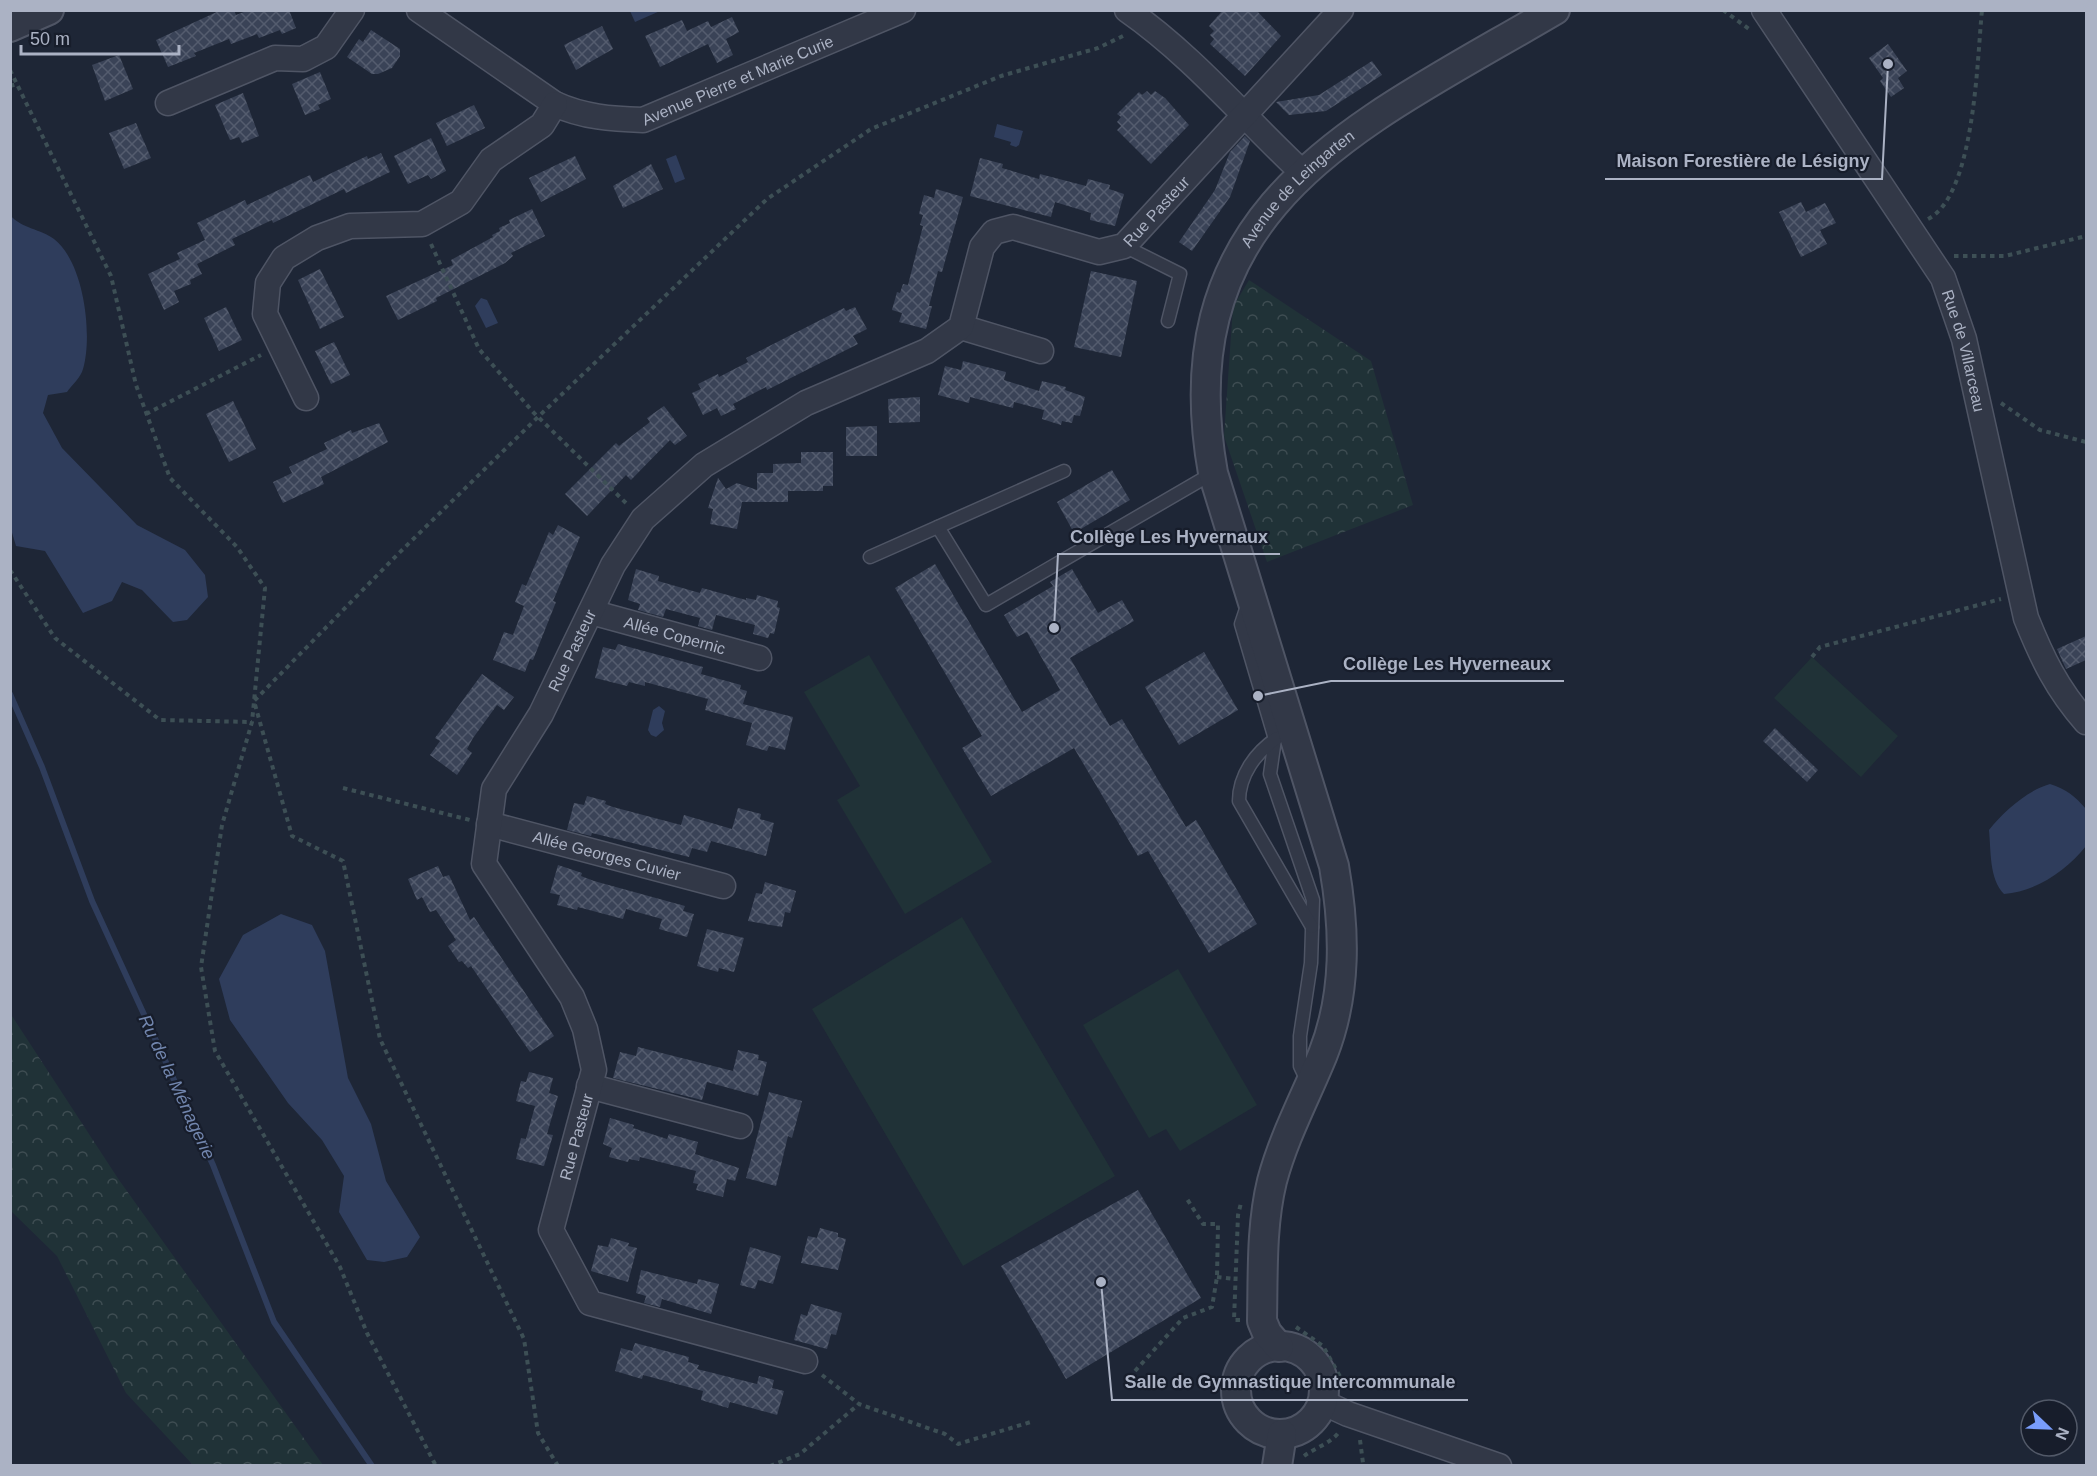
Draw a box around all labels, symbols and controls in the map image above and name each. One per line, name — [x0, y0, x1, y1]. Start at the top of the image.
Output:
scale bar — [21, 18, 178, 56]
text: 50 m — [30, 29, 70, 49]
street label: Avenue Pierre et Marie Curie — [639, 32, 836, 128]
street label: Avenue de Leingarten — [1237, 127, 1357, 250]
callout: Maison Forestière de Lésigny — [1605, 143, 1882, 179]
text: Maison Forestière de Lésigny — [1616, 151, 1870, 171]
street label: Rue Pasteur — [1120, 172, 1193, 250]
street label: Rue de Villarceau — [1939, 287, 1988, 413]
callout: Collège Les Hyvernaux — [1058, 518, 1280, 554]
text: Collège Les Hyvernaux — [1070, 527, 1268, 547]
street label: Rue Pasteur — [545, 606, 599, 694]
street label: Allée Copernic — [622, 613, 727, 657]
callout: Collège Les Hyverneaux — [1331, 645, 1564, 681]
text: Collège Les Hyverneaux — [1343, 654, 1551, 674]
street label: Allée Georges Cuvier — [531, 828, 683, 883]
water label: Ru de la Ménagerie — [135, 1012, 219, 1162]
street label: Rue Pasteur — [556, 1091, 596, 1182]
callout: Salle de Gymnastique Intercommunale — [1112, 1364, 1468, 1400]
text: Salle de Gymnastique Intercommunale — [1124, 1372, 1456, 1392]
north arrow — [2019, 1398, 2079, 1458]
text: N — [2052, 1425, 2072, 1442]

